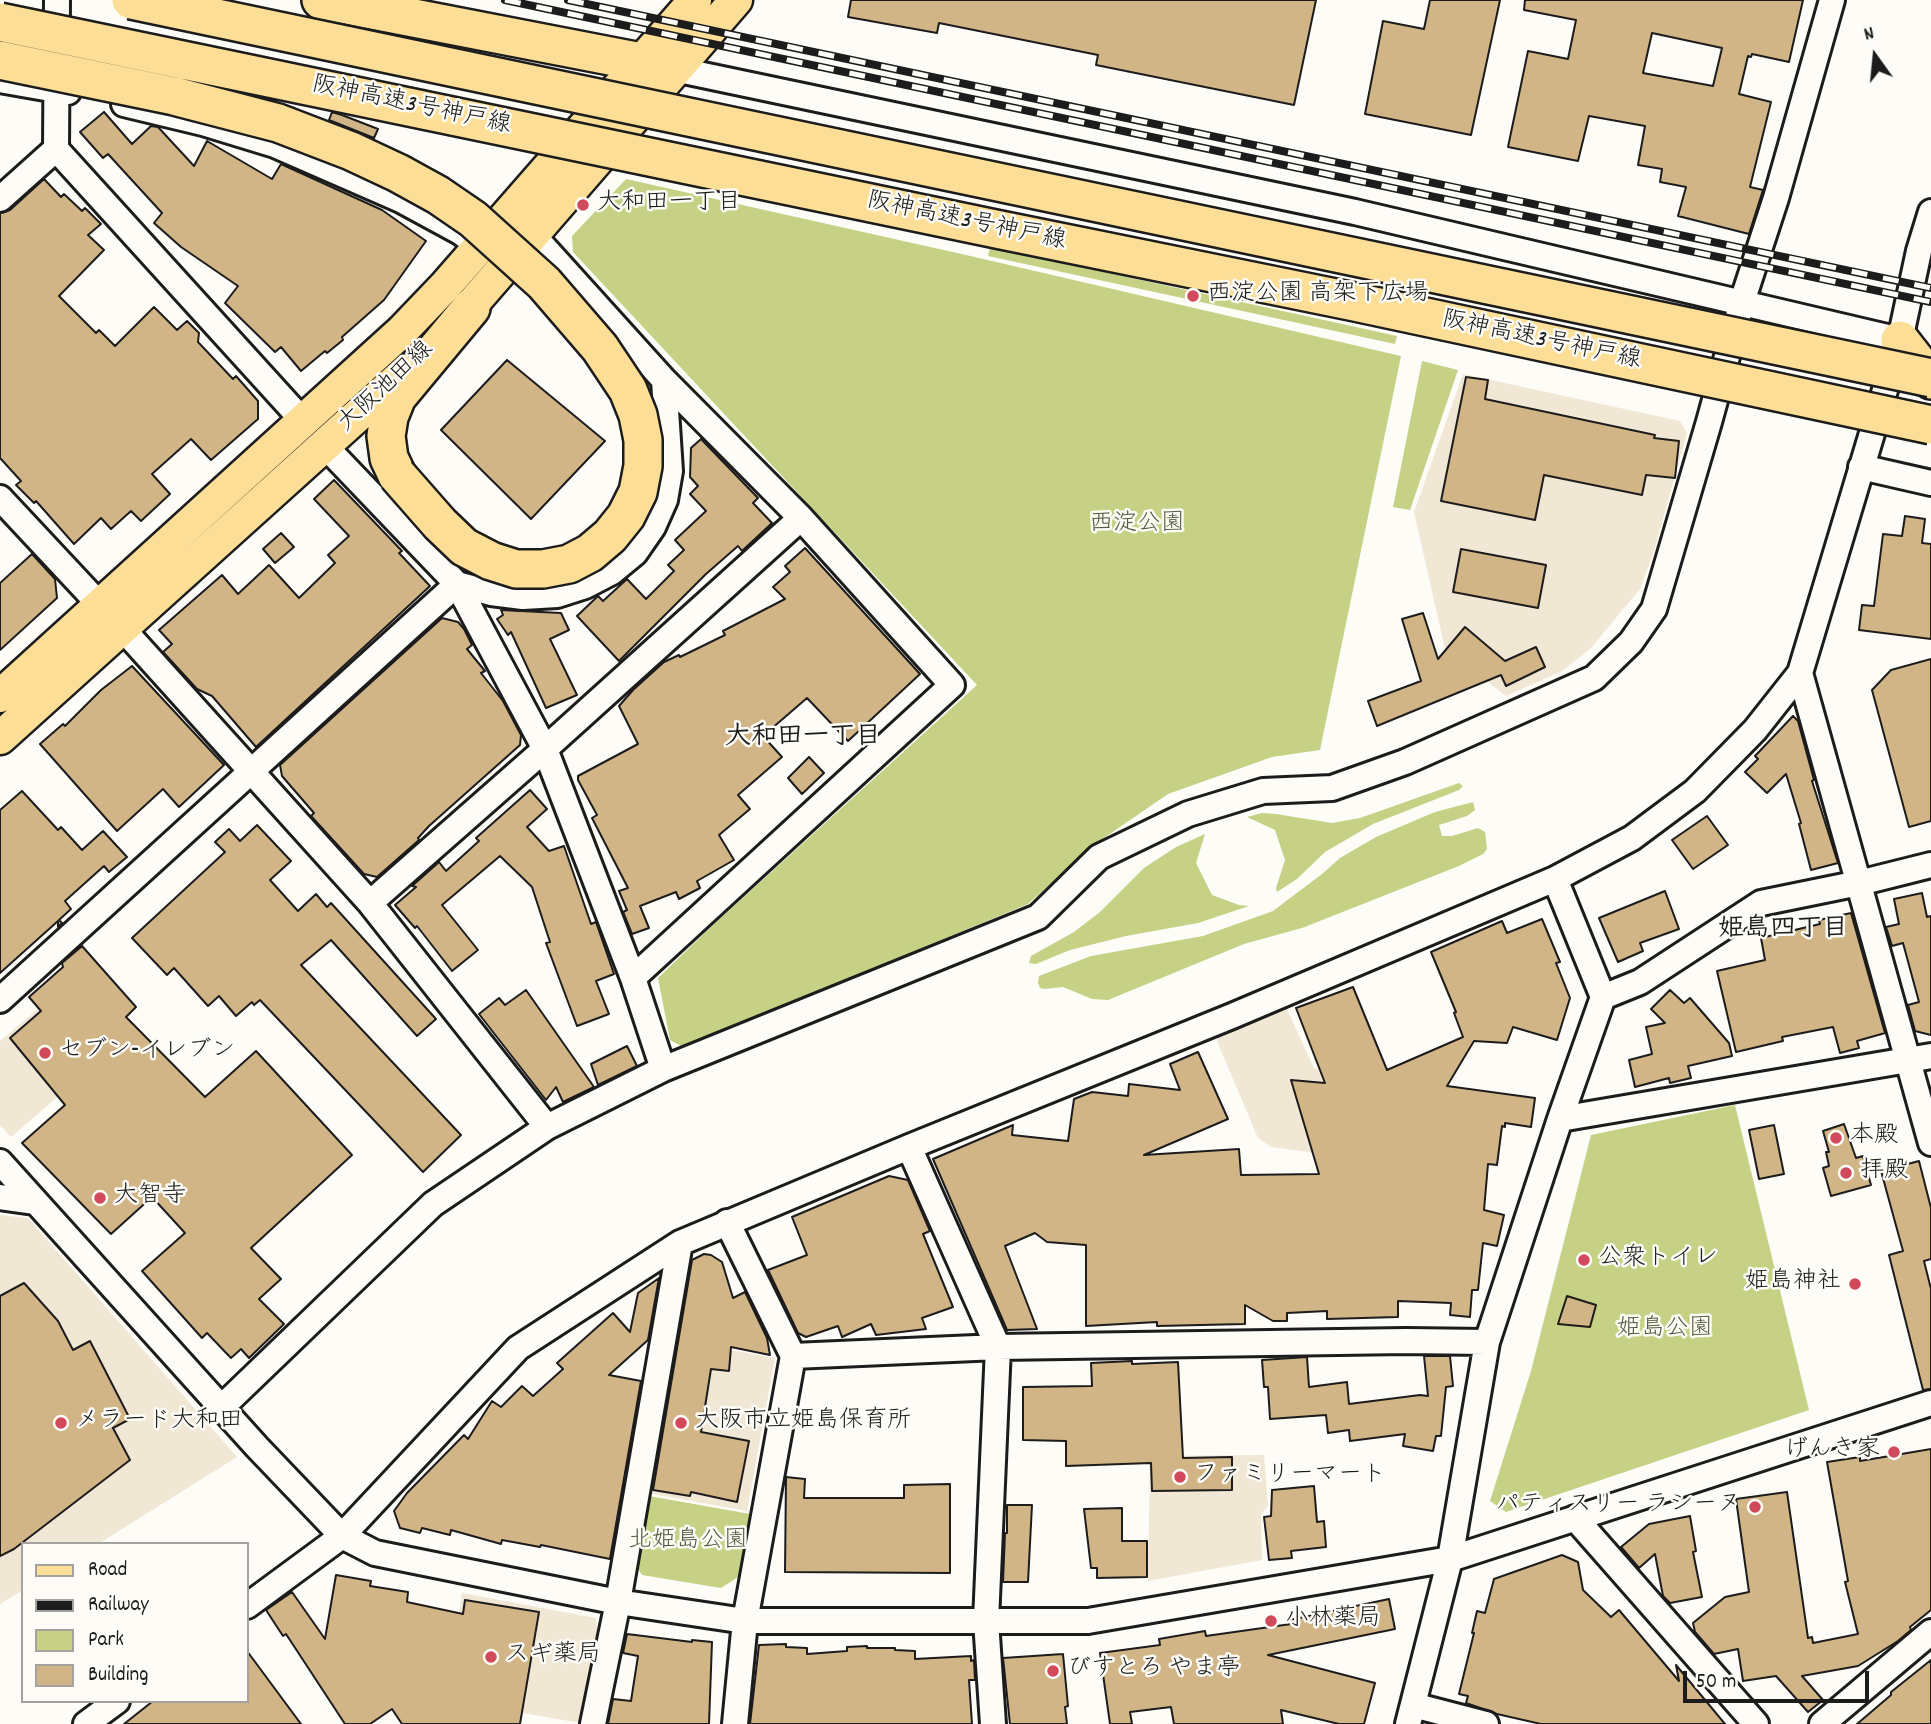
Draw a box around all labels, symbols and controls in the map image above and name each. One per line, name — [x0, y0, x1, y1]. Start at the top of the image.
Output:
north arrow — [1840, 21, 1910, 91]
text: N — [1861, 21, 1877, 49]
street label: 阪神高速3号神戸線 — [309, 72, 513, 142]
street label: 阪神高速3号神戸線 — [864, 188, 1068, 258]
place label: 大和田一丁目 — [597, 191, 741, 219]
marker: 大和田一丁目 — [575, 197, 591, 213]
place label: 西淀公園 高架下広場 — [1207, 282, 1428, 310]
marker: 西淀公園 高架下広場 — [1185, 288, 1201, 304]
street label: 阪神高速3号神戸線 — [1439, 307, 1643, 377]
street label: 大阪池田線 — [333, 337, 441, 439]
park label: 西淀公園 — [1089, 512, 1185, 540]
district label: 大和田一丁目 — [725, 723, 881, 755]
district label: 姫島四丁目 — [1718, 915, 1848, 947]
place label: セブン-イレブン — [59, 1039, 235, 1067]
marker: セブン-イレブン — [37, 1045, 53, 1061]
place label: 本殿 — [1850, 1124, 1898, 1152]
marker: 本殿 — [1828, 1130, 1844, 1146]
place label: 拝殿 — [1860, 1159, 1908, 1187]
marker: 拝殿 — [1838, 1165, 1854, 1181]
place label: 大智寺 — [114, 1184, 186, 1212]
marker: 大智寺 — [92, 1190, 108, 1206]
place label: 公衆トイレ — [1598, 1246, 1718, 1274]
marker: 公衆トイレ — [1576, 1252, 1592, 1268]
place label: 姫島神社 — [1745, 1270, 1841, 1298]
marker: 姫島神社 — [1847, 1276, 1863, 1292]
park label: 姫島公園 — [1617, 1317, 1713, 1345]
place label: メラード大和田 — [75, 1409, 243, 1437]
place label: 大阪市立姫島保育所 — [695, 1409, 911, 1437]
marker: メラード大和田 — [53, 1415, 69, 1431]
marker: 大阪市立姫島保育所 — [673, 1415, 689, 1431]
place label: げんき家 — [1784, 1438, 1880, 1466]
marker: げんき家 — [1886, 1444, 1902, 1460]
place label: ファミリーマート — [1194, 1463, 1386, 1491]
marker: ファミリーマート — [1172, 1469, 1188, 1485]
place label: パティスリー ラシーヌ — [1496, 1493, 1741, 1521]
marker: パティスリー ラシーヌ — [1747, 1499, 1763, 1515]
park label: 北姫島公園 — [628, 1529, 748, 1557]
legend — [21, 1542, 248, 1703]
text: Road — [88, 1556, 127, 1586]
text: Railway — [88, 1591, 149, 1621]
place label: 小林薬局 — [1285, 1607, 1381, 1635]
marker: 小林薬局 — [1263, 1613, 1279, 1629]
text: Park — [88, 1626, 124, 1656]
place label: スギ薬局 — [505, 1643, 601, 1671]
marker: スギ薬局 — [483, 1649, 499, 1665]
place label: びすとろ やま亭 — [1067, 1657, 1240, 1685]
scale bar — [1686, 1658, 1871, 1702]
text: Building — [88, 1661, 148, 1691]
marker: びすとろ やま亭 — [1045, 1663, 1061, 1679]
text: 50 m — [1696, 1668, 1736, 1698]

